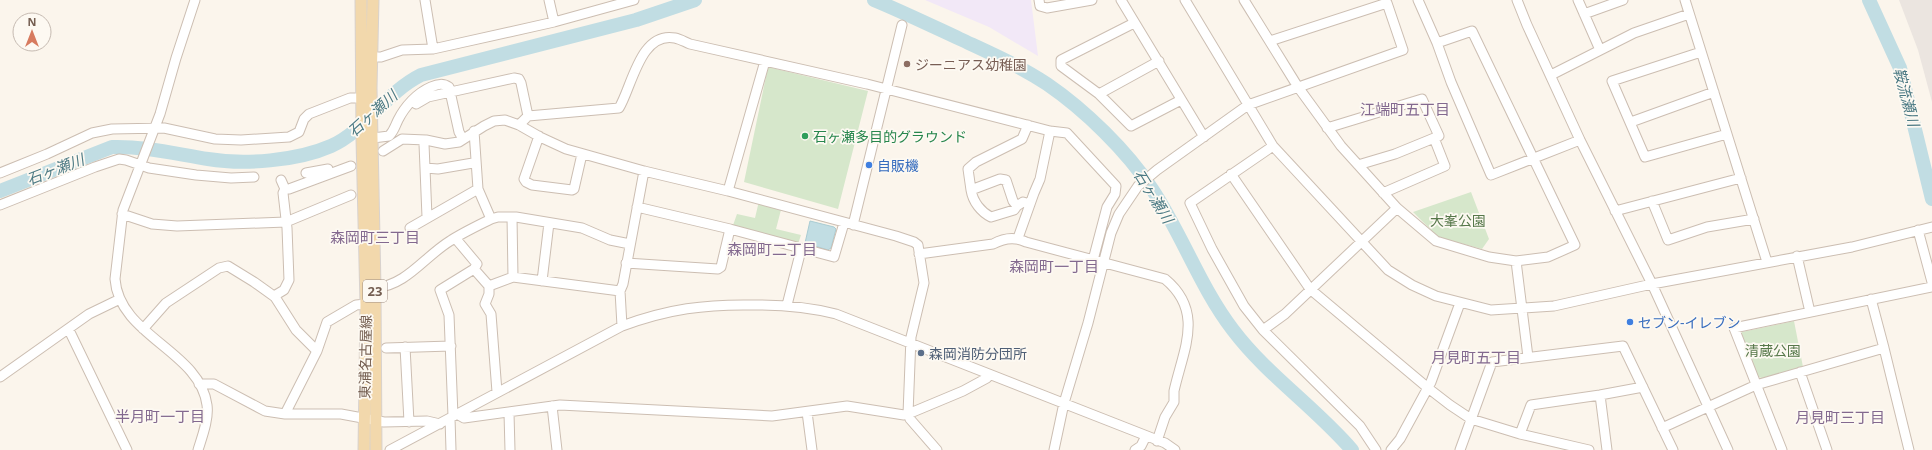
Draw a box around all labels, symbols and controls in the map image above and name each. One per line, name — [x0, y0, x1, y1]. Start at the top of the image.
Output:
north arrow — [12, 12, 52, 52]
text: N — [28, 14, 36, 29]
place label: ジーニアス幼稚園 — [915, 55, 1027, 74]
marker: ジーニアス幼稚園 — [902, 59, 912, 69]
water label: 鞍流瀬川 — [1890, 65, 1925, 130]
water label: 石ヶ瀬川 — [343, 84, 402, 141]
district label: 江端町五丁目 — [1360, 99, 1450, 119]
place label: 石ヶ瀬多目的グラウンド — [813, 127, 967, 146]
marker: 石ヶ瀬多目的グラウンド — [800, 131, 810, 141]
water label: 石ヶ瀬川 — [23, 148, 88, 189]
place label: 自販機 — [877, 156, 919, 175]
marker: 自販機 — [864, 160, 874, 170]
water label: 石ヶ瀬川 — [1130, 165, 1179, 228]
park label: 大峯公園 — [1430, 211, 1486, 230]
district label: 森岡町三丁目 — [330, 227, 420, 247]
district label: 森岡町二丁目 — [727, 239, 817, 259]
district label: 森岡町一丁目 — [1009, 256, 1099, 276]
road number: 23 — [363, 280, 387, 302]
place label: セブン-イレブン — [1638, 313, 1741, 332]
street label: 東浦名古屋線 — [355, 315, 375, 399]
marker: セブン-イレブン — [1625, 317, 1635, 327]
park label: 清蔵公園 — [1745, 341, 1801, 360]
place label: 森岡消防分団所 — [929, 344, 1027, 363]
district label: 月見町五丁目 — [1431, 347, 1521, 367]
marker: 森岡消防分団所 — [916, 348, 926, 358]
district label: 半月町一丁目 — [115, 406, 205, 426]
district label: 月見町三丁目 — [1795, 407, 1885, 427]

